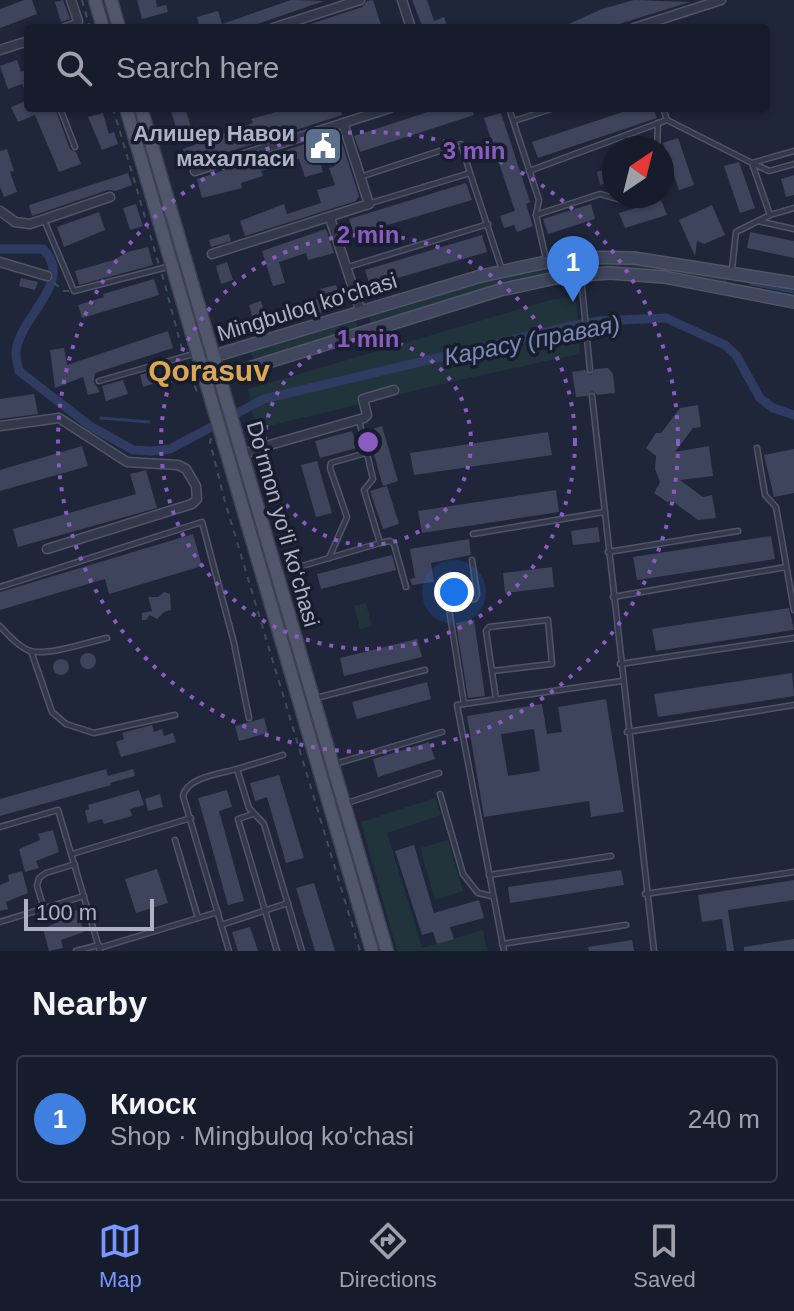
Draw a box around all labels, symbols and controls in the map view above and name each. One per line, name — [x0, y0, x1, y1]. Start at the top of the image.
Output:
search box — [24, 24, 770, 112]
icon: search — [52, 46, 96, 90]
text: Search here — [116, 51, 279, 84]
place label: Алишер Навои махалласи — [133, 121, 295, 171]
public building icon: Алишер Навои махалласи — [302, 125, 344, 167]
north arrow — [602, 136, 674, 208]
text: 3 min — [443, 137, 505, 164]
text: 2 min — [337, 221, 399, 248]
pin: 1 — [547, 236, 599, 302]
street label: Mingbuloq ko'chasi — [214, 268, 400, 346]
water label: Карасу (правая) — [442, 310, 622, 370]
text: 1 min — [337, 325, 399, 352]
district label: Qorasuv — [148, 354, 270, 387]
street label: Do‘rmon yo‘li ko‘chasi — [242, 418, 324, 630]
centre of rings — [354, 428, 382, 456]
your location — [434, 572, 474, 612]
scale bar — [24, 895, 154, 931]
text: 100 m — [36, 900, 97, 925]
text: Nearby — [32, 984, 147, 1022]
text: Киоск — [110, 1087, 196, 1120]
text: 1 — [53, 1104, 67, 1134]
text: 240 m — [688, 1104, 760, 1134]
text: Shop · Mingbuloq ko'chasi — [110, 1121, 414, 1151]
tab: Map — [98, 1219, 142, 1293]
tab: Directions — [339, 1219, 437, 1293]
tab: Saved — [633, 1219, 696, 1293]

